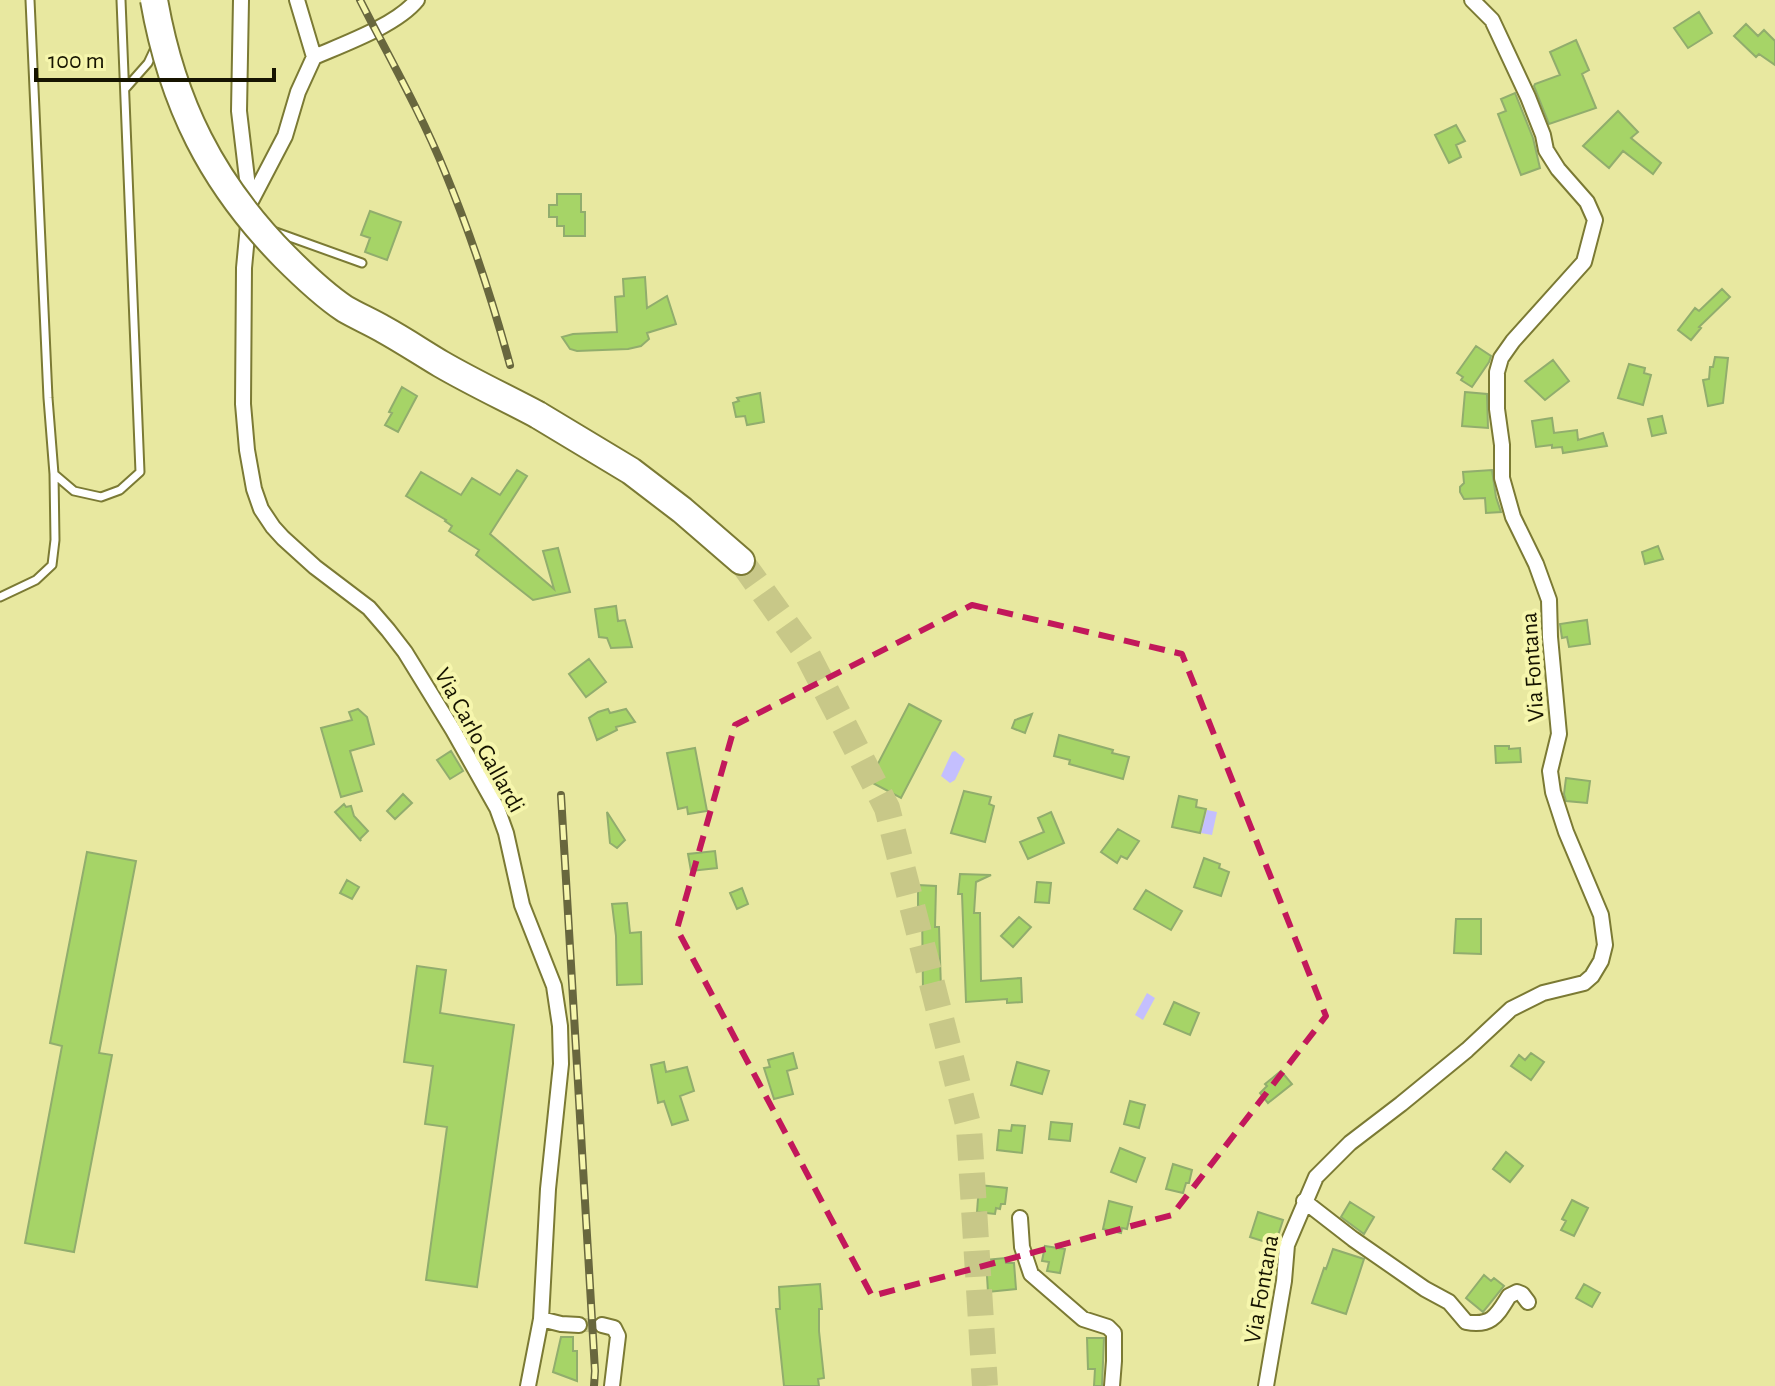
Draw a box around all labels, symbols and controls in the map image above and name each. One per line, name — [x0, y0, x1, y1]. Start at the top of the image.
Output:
scale bar — [36, 32, 274, 82]
text: 100 m — [48, 49, 105, 73]
street label: Via Fontana — [1517, 611, 1549, 723]
street label: Via Carlo Gallardi — [430, 664, 529, 817]
street label: Via Fontana — [1241, 1233, 1283, 1345]

